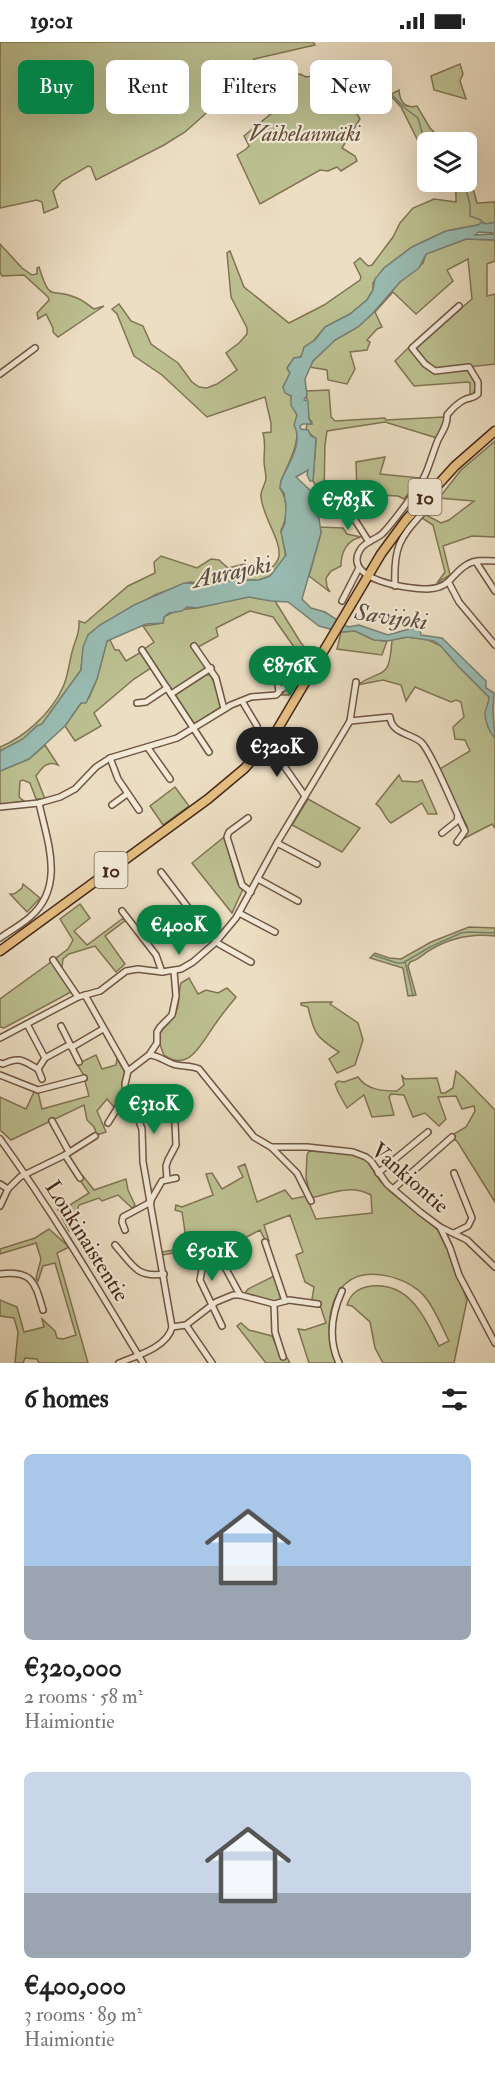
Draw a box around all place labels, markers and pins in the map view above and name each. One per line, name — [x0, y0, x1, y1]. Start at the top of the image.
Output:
pin: €783K — [306, 480, 390, 531]
pin: €876K — [248, 646, 332, 697]
pin: €320K — [235, 727, 319, 778]
pin: €400K — [137, 905, 221, 956]
pin: €310K — [112, 1084, 196, 1135]
pin: €501K — [170, 1231, 254, 1282]

